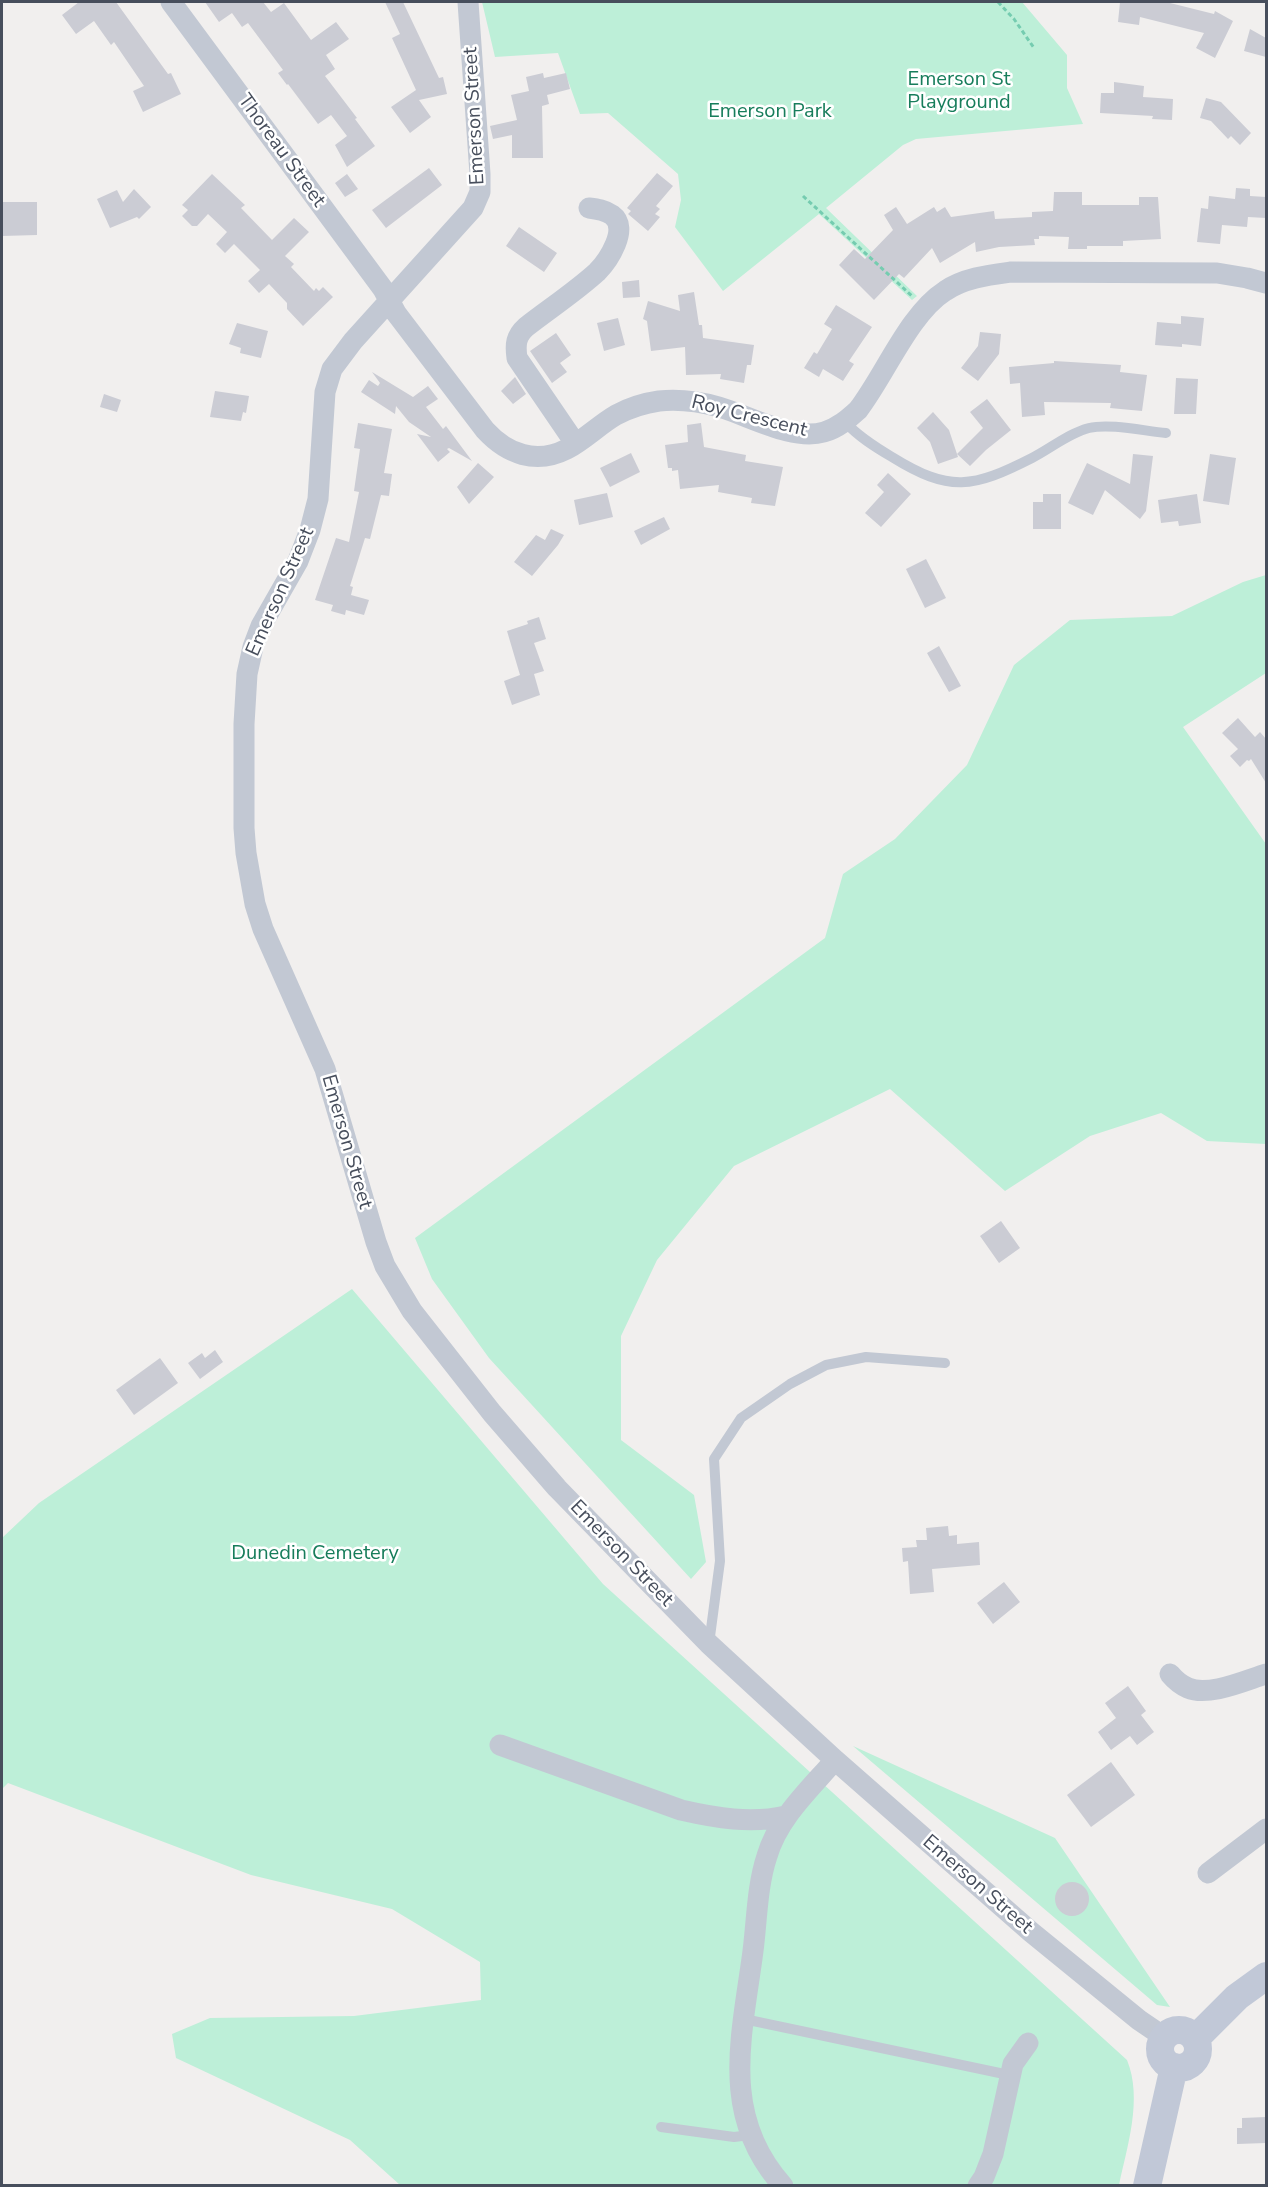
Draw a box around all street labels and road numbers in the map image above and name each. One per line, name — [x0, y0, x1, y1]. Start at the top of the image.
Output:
street label: Emerson Street — [459, 46, 491, 186]
street label: Thoreau Street — [232, 90, 330, 212]
street label: Roy Crescent — [689, 391, 809, 443]
street label: Emerson Street — [242, 524, 320, 660]
street label: Emerson Street — [315, 1072, 377, 1212]
street label: Emerson Street — [564, 1496, 678, 1612]
street label: Emerson Street — [917, 1831, 1037, 1939]

